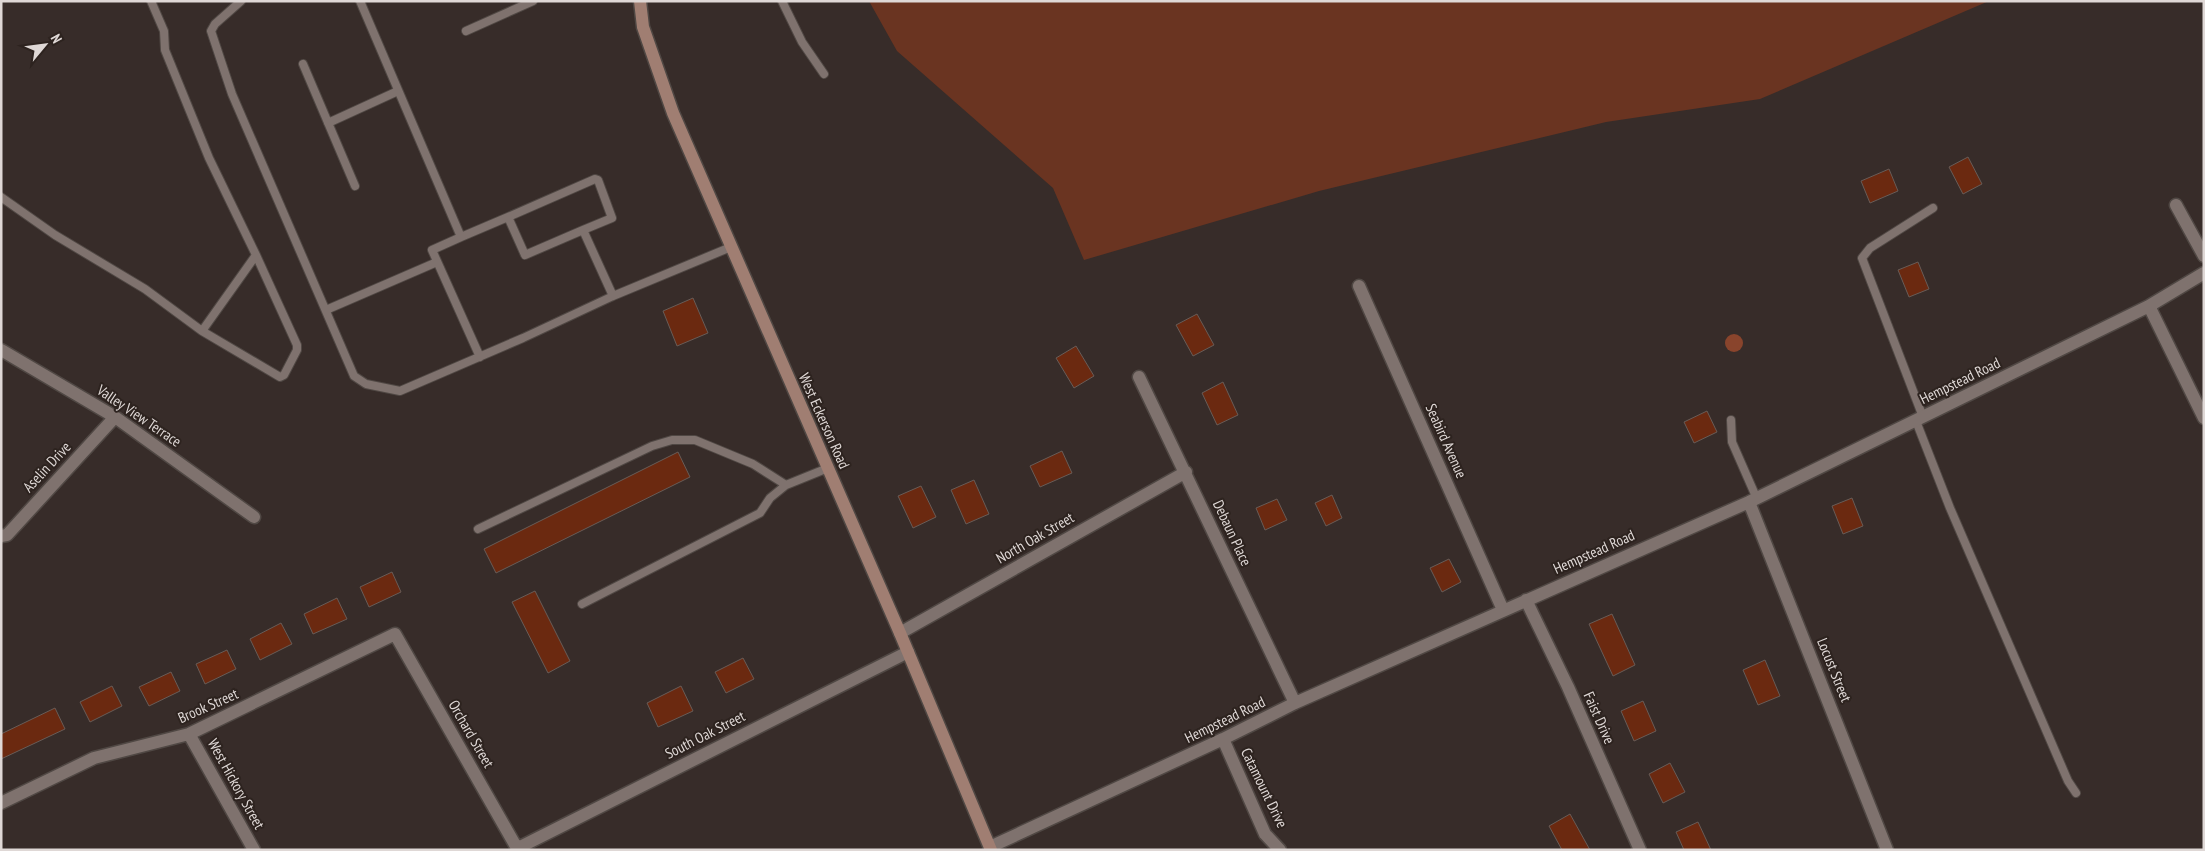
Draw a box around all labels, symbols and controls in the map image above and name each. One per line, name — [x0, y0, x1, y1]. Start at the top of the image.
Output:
north arrow — [20, 20, 70, 70]
text: N — [47, 31, 66, 46]
street label: Hempstead Road — [1916, 353, 2003, 408]
street label: West Eckerson Road — [795, 370, 854, 472]
street label: Valley View Terrace — [93, 380, 185, 451]
street label: Seabird Avenue — [1422, 401, 1471, 481]
street label: Aselin Drive — [18, 437, 75, 496]
street label: Debaun Place — [1209, 497, 1256, 569]
street label: North Oak Street — [992, 508, 1077, 568]
street label: Hempstead Road — [1550, 525, 1637, 578]
street label: Locust Street — [1813, 635, 1856, 705]
street label: Brook Street — [175, 684, 241, 727]
street label: Faist Drive — [1580, 689, 1619, 747]
street label: Hempstead Road — [1181, 692, 1268, 747]
street label: Orchard Street — [444, 696, 498, 771]
street label: South Oak Street — [662, 706, 748, 763]
street label: West Hickory Street — [204, 735, 269, 832]
street label: Catamount Drive — [1237, 745, 1292, 831]

